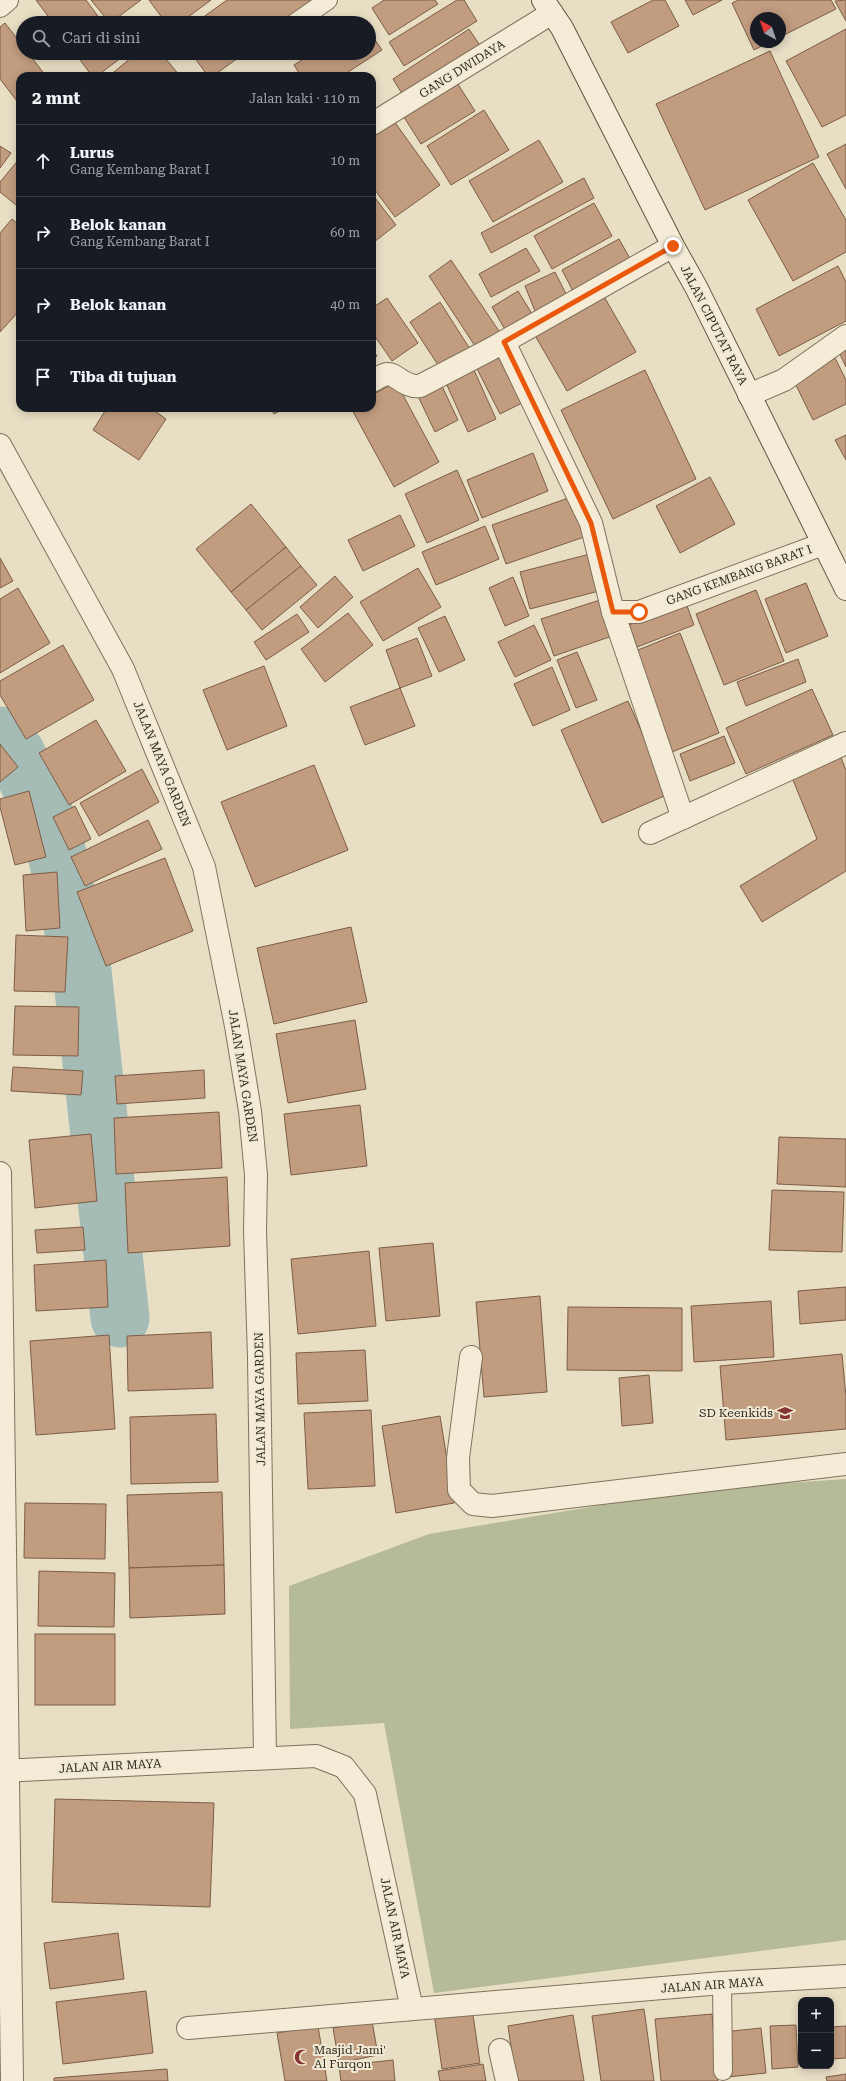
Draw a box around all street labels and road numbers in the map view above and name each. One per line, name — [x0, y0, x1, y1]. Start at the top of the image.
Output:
street label: GANG DWIDAYA — [417, 37, 508, 101]
street label: JALAN CIPUTAT RAYA — [678, 263, 751, 388]
street label: GANG KEMBANG BARAT I — [664, 542, 814, 608]
street label: JALAN MAYA GARDEN — [130, 699, 194, 829]
street label: JALAN MAYA GARDEN — [226, 1009, 260, 1144]
street label: JALAN MAYA GARDEN — [252, 1331, 268, 1466]
street label: JALAN AIR MAYA — [58, 1756, 162, 1776]
street label: JALAN AIR MAYA — [377, 1876, 413, 1980]
street label: JALAN AIR MAYA — [660, 1974, 764, 1996]

